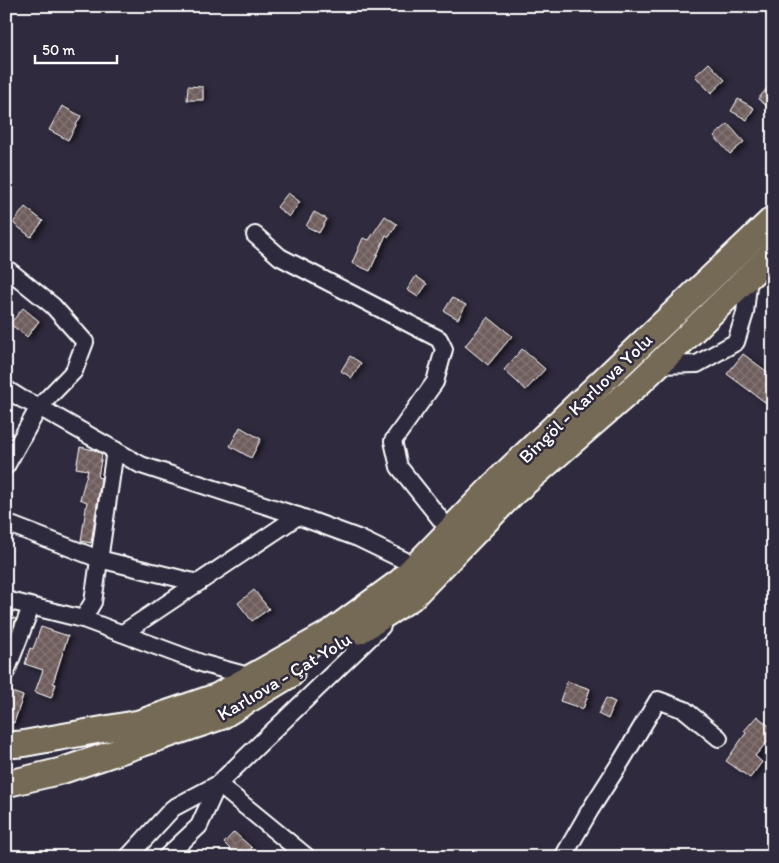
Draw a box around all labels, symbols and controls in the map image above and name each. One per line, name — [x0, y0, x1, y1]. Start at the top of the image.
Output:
scale bar — [35, 32, 118, 64]
text: 50 m — [42, 41, 75, 59]
street label: Bingöl - Karlıova Yolu — [514, 328, 657, 468]
street label: Karlıova - Çat Yolu — [213, 627, 355, 726]

